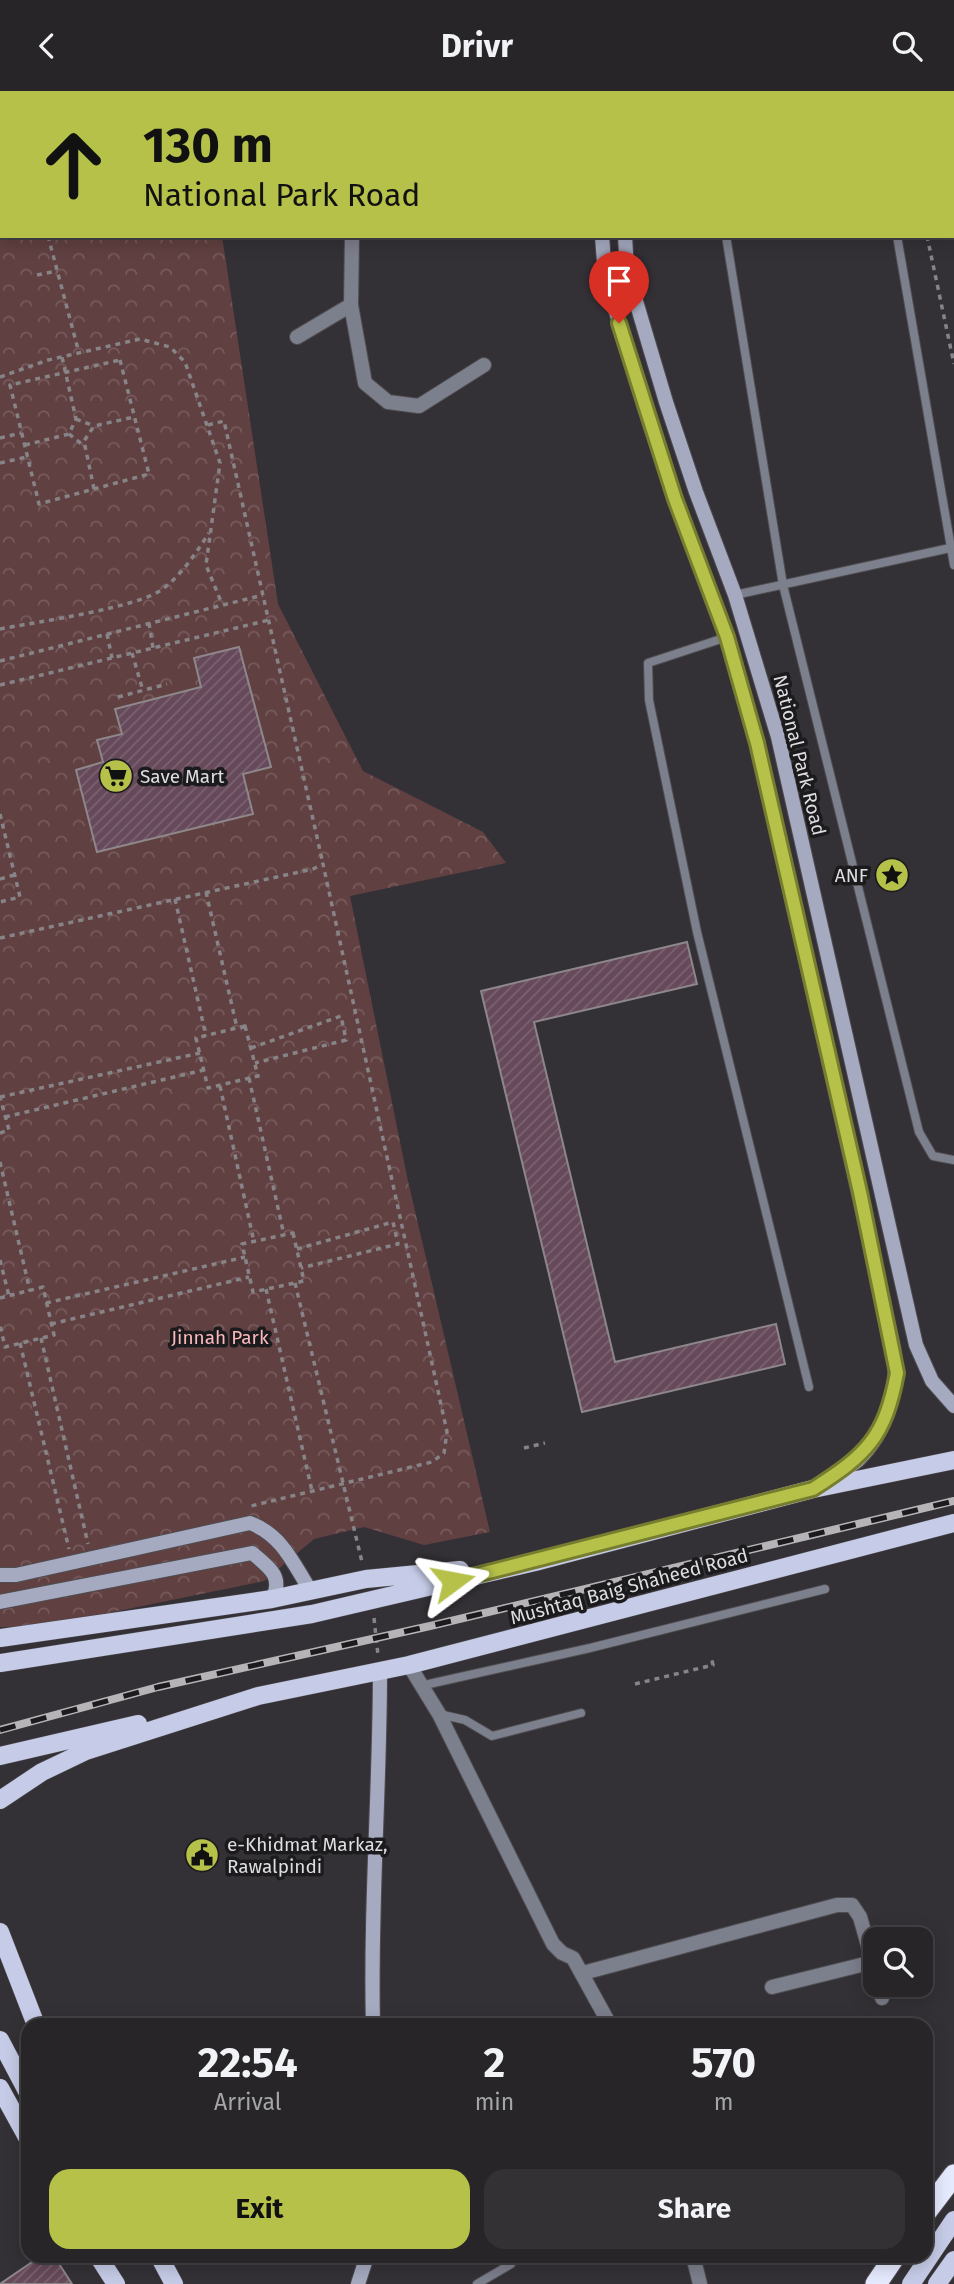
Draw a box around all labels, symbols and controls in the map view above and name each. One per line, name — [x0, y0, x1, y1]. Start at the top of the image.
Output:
icon: back — [28, 27, 66, 65]
text: Drivr — [441, 27, 513, 65]
icon: search — [888, 27, 926, 65]
text: 130 m — [143, 116, 273, 175]
icon: ahead — [28, 119, 119, 210]
text: National Park Road — [143, 176, 420, 214]
pin — [589, 251, 649, 323]
icon: arrive — [600, 262, 638, 300]
street label: National Park Road — [768, 672, 831, 838]
supermarket icon: Save Mart — [97, 757, 135, 795]
place label: Save Mart — [140, 765, 225, 788]
place icon: ANF — [873, 856, 911, 894]
place label: ANF — [835, 864, 868, 887]
park label: Jinnah Park — [171, 1326, 269, 1349]
position arrow — [416, 1544, 490, 1618]
street label: Mushtaq Baig Shaheed Road — [508, 1544, 751, 1629]
place label: e-Khidmat Markaz, Rawalpindi — [227, 1833, 388, 1878]
public building icon: e-Khidmat Markaz, Rawalpindi — [183, 1836, 221, 1874]
map controls — [863, 1927, 933, 1997]
button: search — [863, 1927, 933, 1997]
text: 22:54 — [198, 2038, 298, 2088]
text: 2 — [484, 2038, 505, 2088]
text: 570 — [691, 2038, 756, 2088]
text: Arrival — [214, 2088, 282, 2116]
text: min — [475, 2088, 514, 2116]
text: m — [714, 2088, 733, 2116]
button: Exit — [49, 2169, 470, 2249]
button: Share — [484, 2169, 905, 2249]

